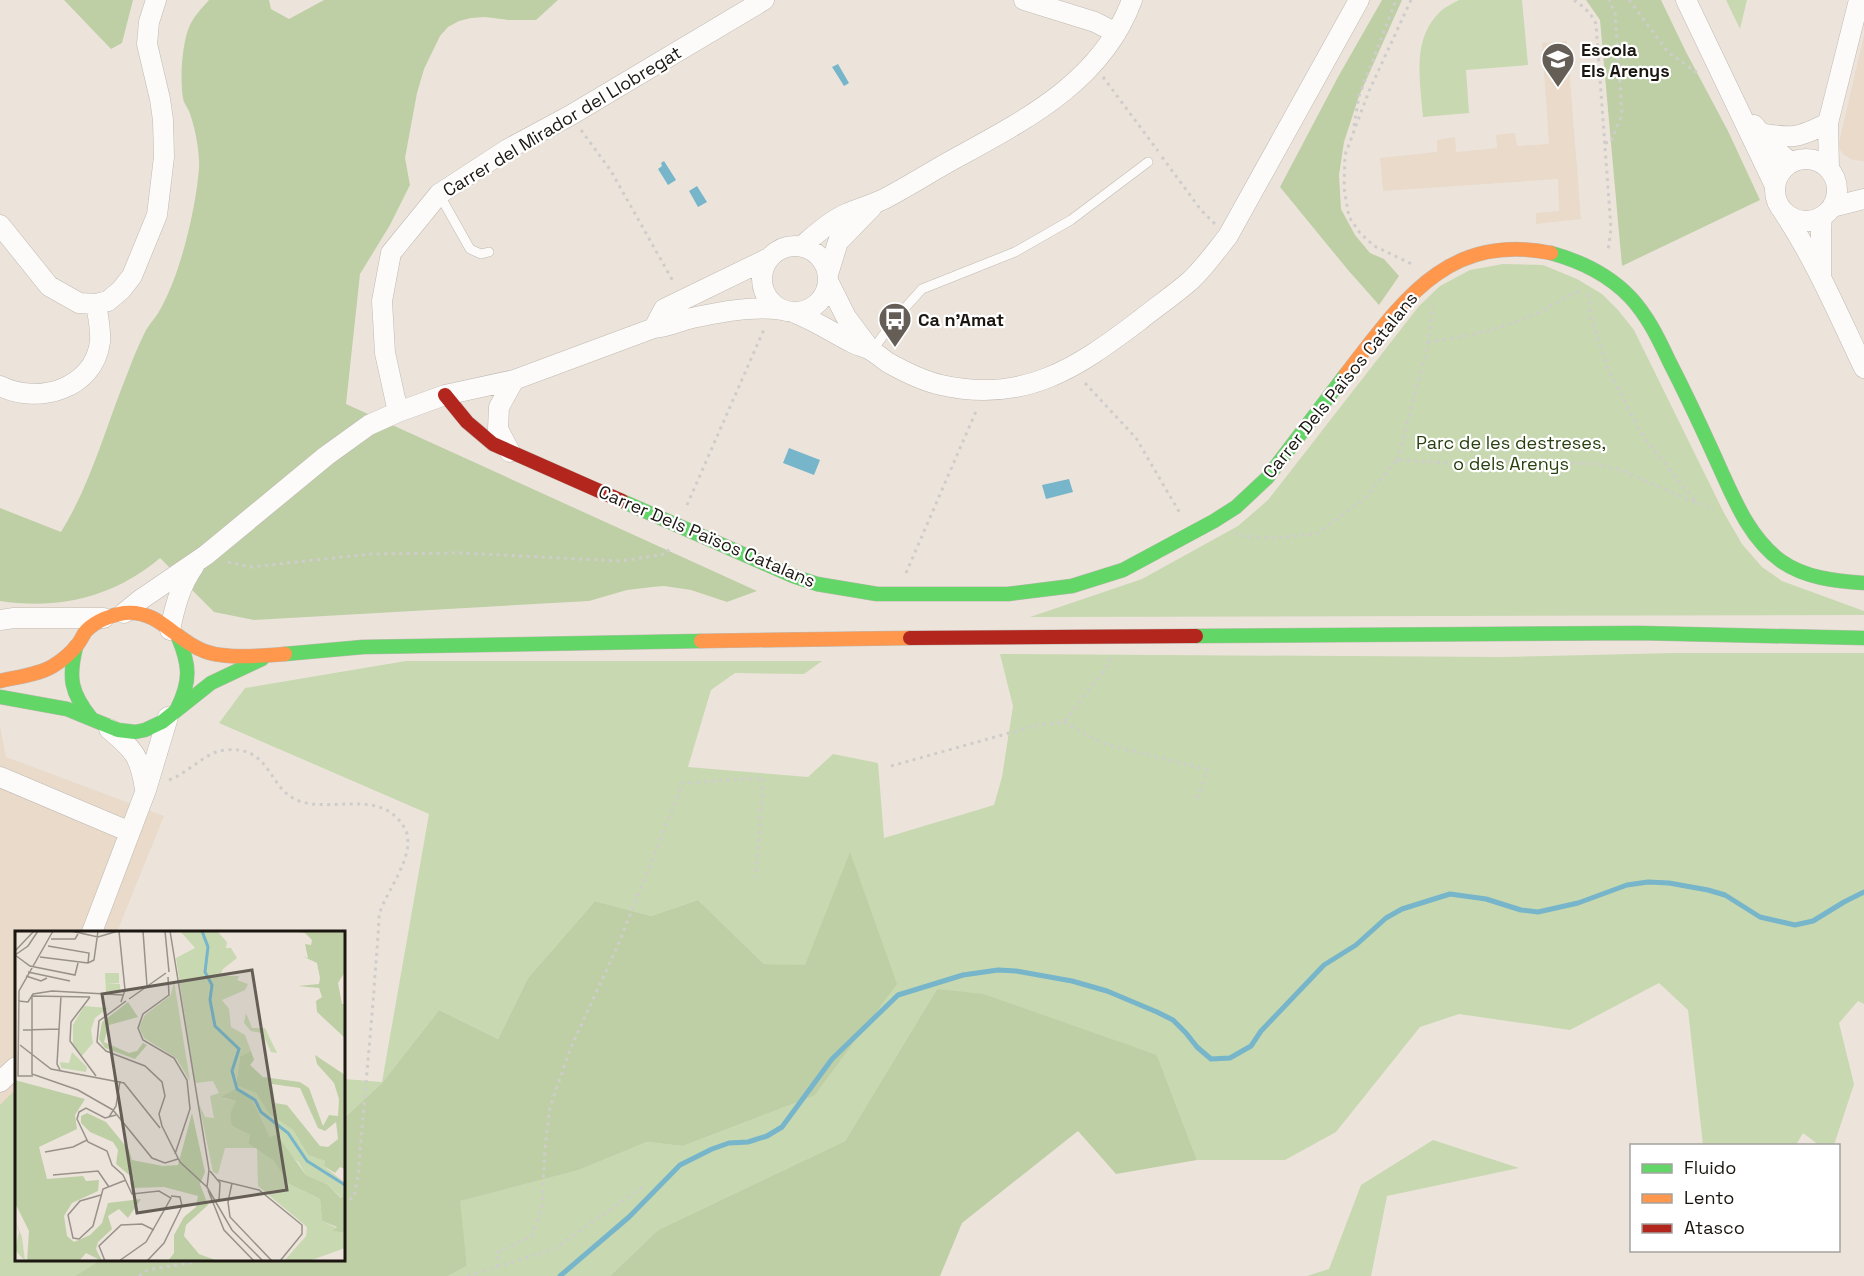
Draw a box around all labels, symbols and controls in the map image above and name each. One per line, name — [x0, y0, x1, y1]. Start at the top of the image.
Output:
place label: Escola Els Arenys — [1581, 38, 1670, 82]
street label: Carrer del Mirador del Llobregat — [439, 41, 685, 201]
school or university icon: Escola Els Arenys — [1540, 41, 1576, 88]
street label: Carrer Dels Països Catalans — [1258, 287, 1422, 483]
bus stop icon: Ca n'Amat — [877, 301, 913, 348]
place label: Ca n'Amat — [918, 308, 1004, 331]
park label: Parc de les destreses, o dels Arenys — [1416, 431, 1606, 475]
street label: Carrer Dels Països Catalans — [595, 480, 819, 592]
inset map — [15, 931, 345, 1261]
legend — [1630, 1144, 1840, 1252]
text: Fluido — [1684, 1156, 1736, 1179]
text: Lento — [1684, 1186, 1734, 1209]
text: Atasco — [1684, 1216, 1745, 1239]

